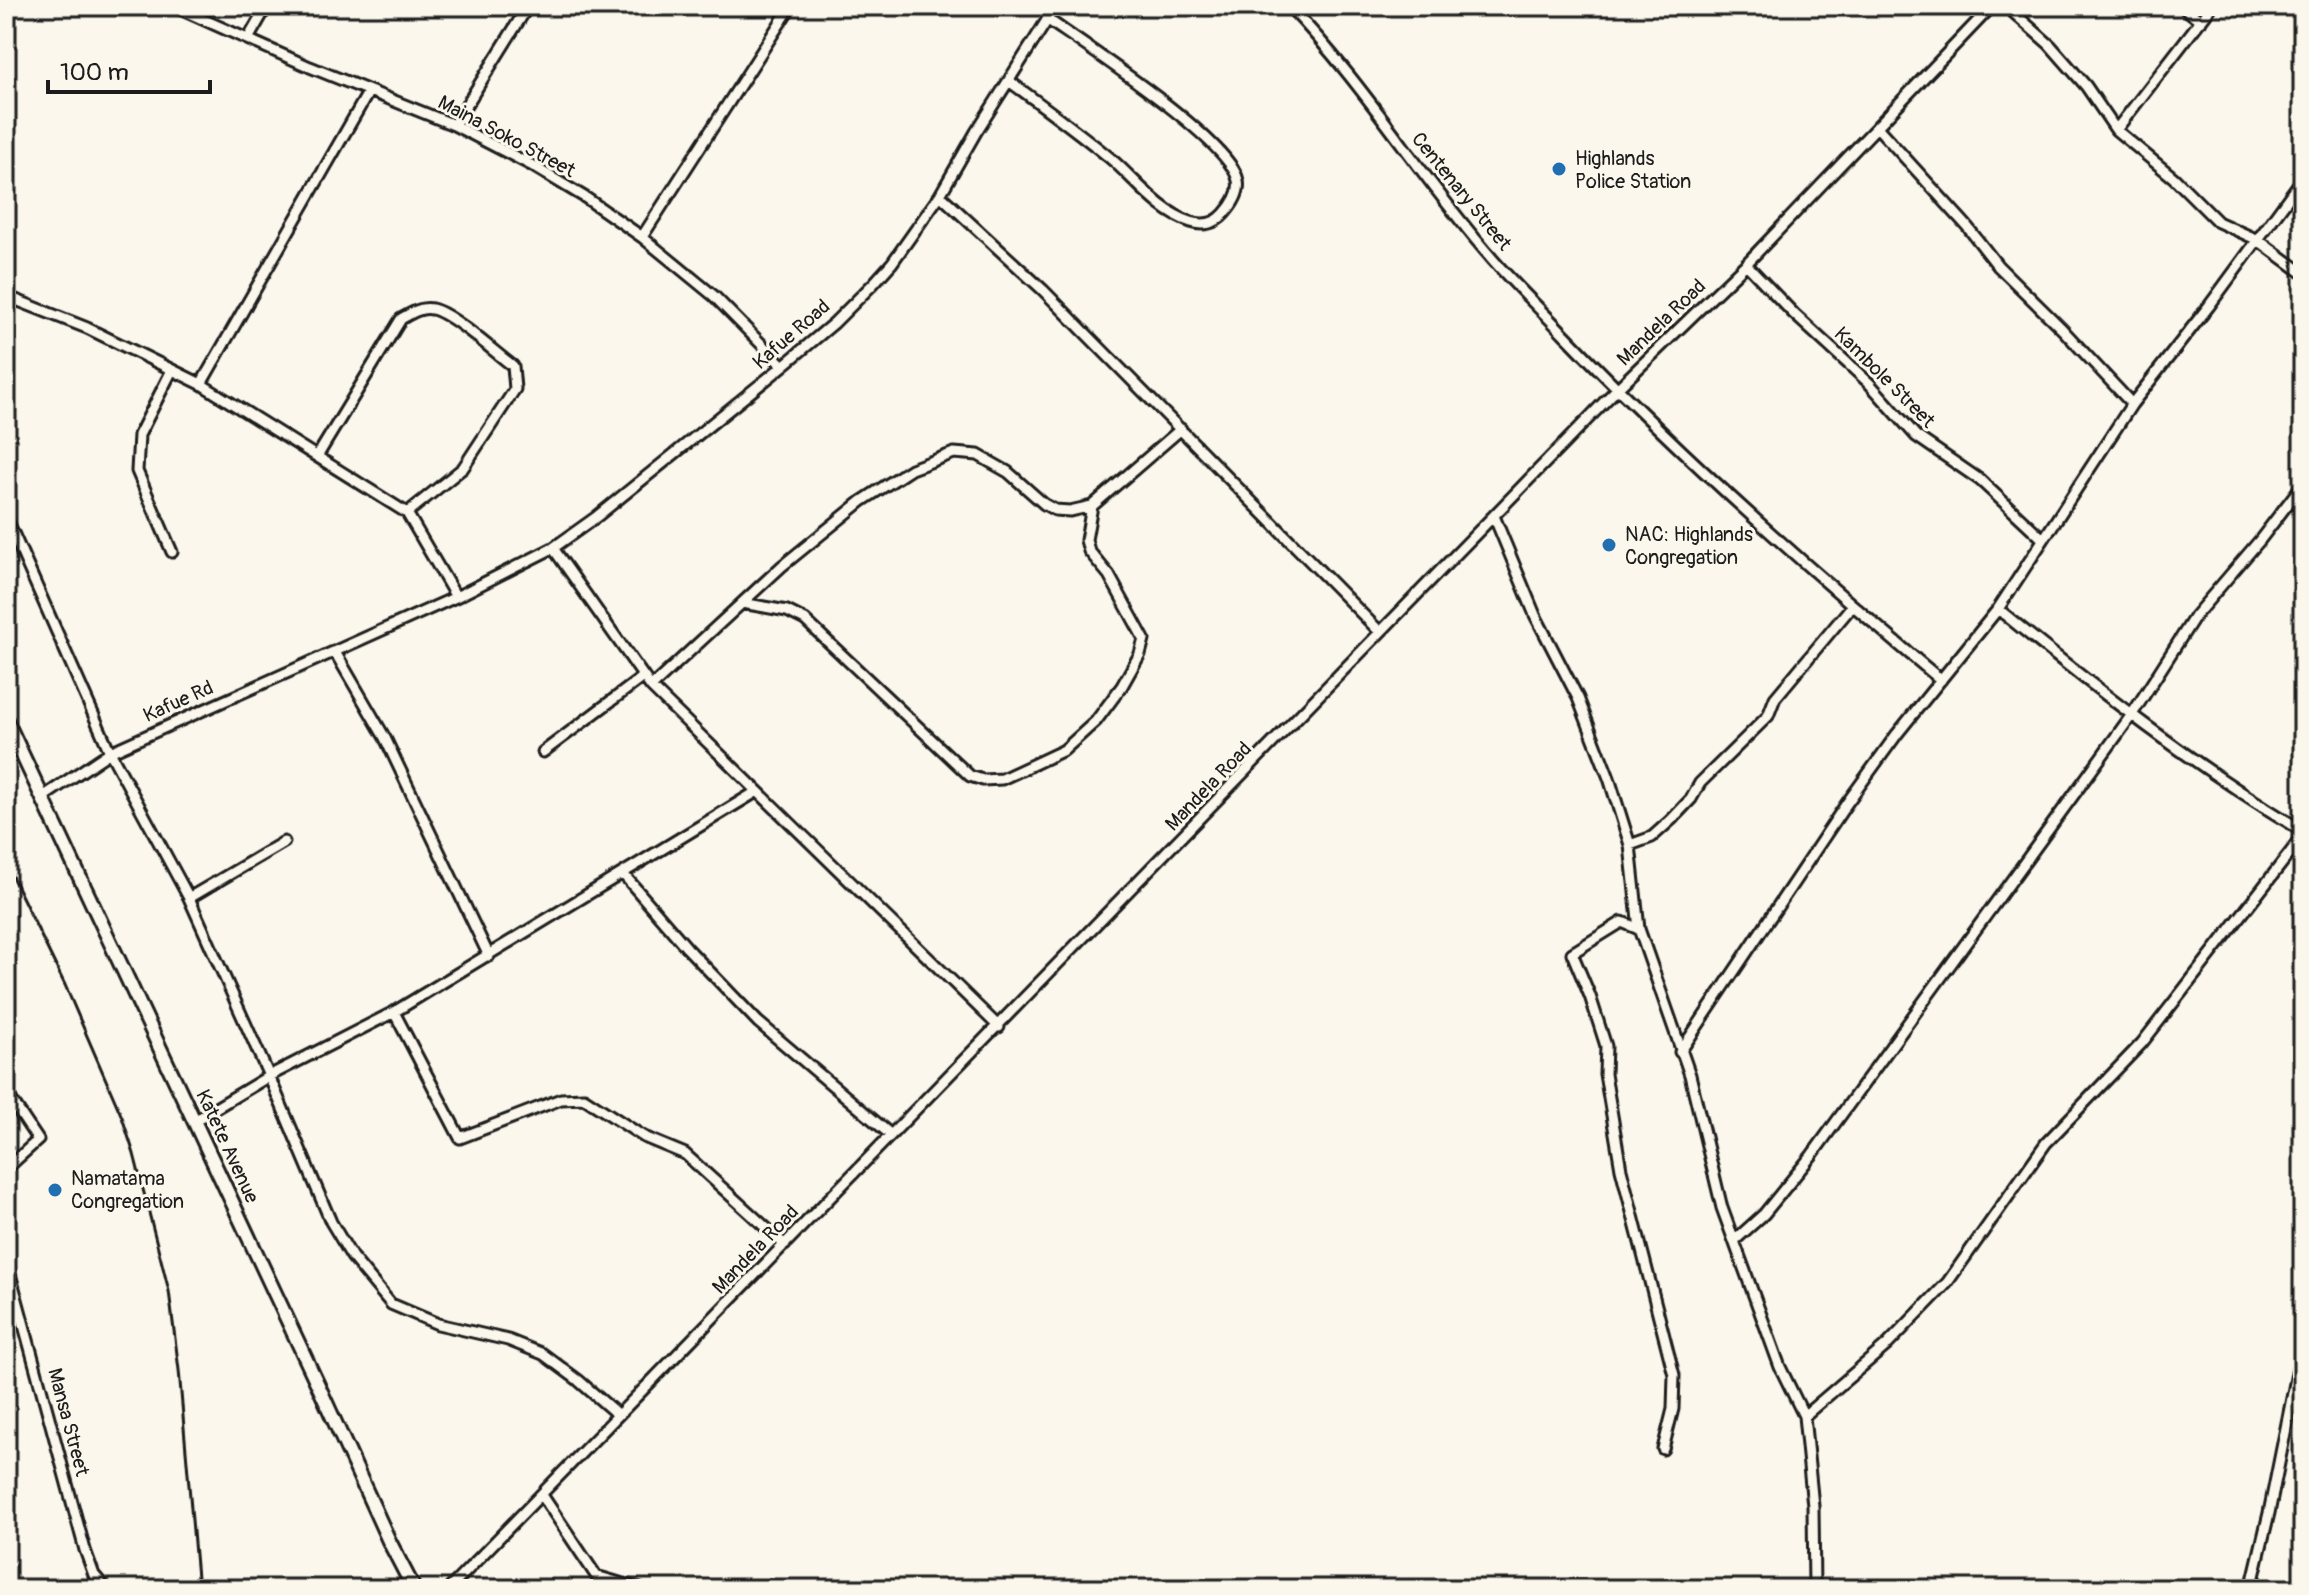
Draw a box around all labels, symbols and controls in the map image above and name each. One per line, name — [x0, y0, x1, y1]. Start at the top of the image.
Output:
scale bar — [48, 44, 210, 94]
text: 100 m — [60, 58, 129, 87]
street label: Maina Soko Street — [434, 90, 581, 184]
street label: Centenary Street — [1406, 127, 1518, 256]
place label: Highlands Police Station — [1575, 146, 1691, 194]
marker: Highlands Police Station — [1550, 160, 1568, 178]
street label: Mandela Road — [1612, 274, 1711, 371]
street label: Kafue Road — [748, 294, 835, 375]
street label: Kambole Street — [1829, 322, 1941, 434]
place label: NAC: Highlands Congregation — [1625, 522, 1753, 570]
marker: NAC: Highlands Congregation — [1600, 536, 1618, 554]
street label: Kafue Rd — [139, 675, 217, 728]
street label: Mandela Road — [1160, 737, 1257, 836]
street label: Katete Avenue — [190, 1085, 265, 1207]
place label: Namatama Congregation — [71, 1166, 184, 1214]
marker: Namatama Congregation — [46, 1181, 64, 1199]
street label: Mandela Road — [707, 1200, 804, 1299]
street label: Mansa Street — [42, 1365, 95, 1480]

